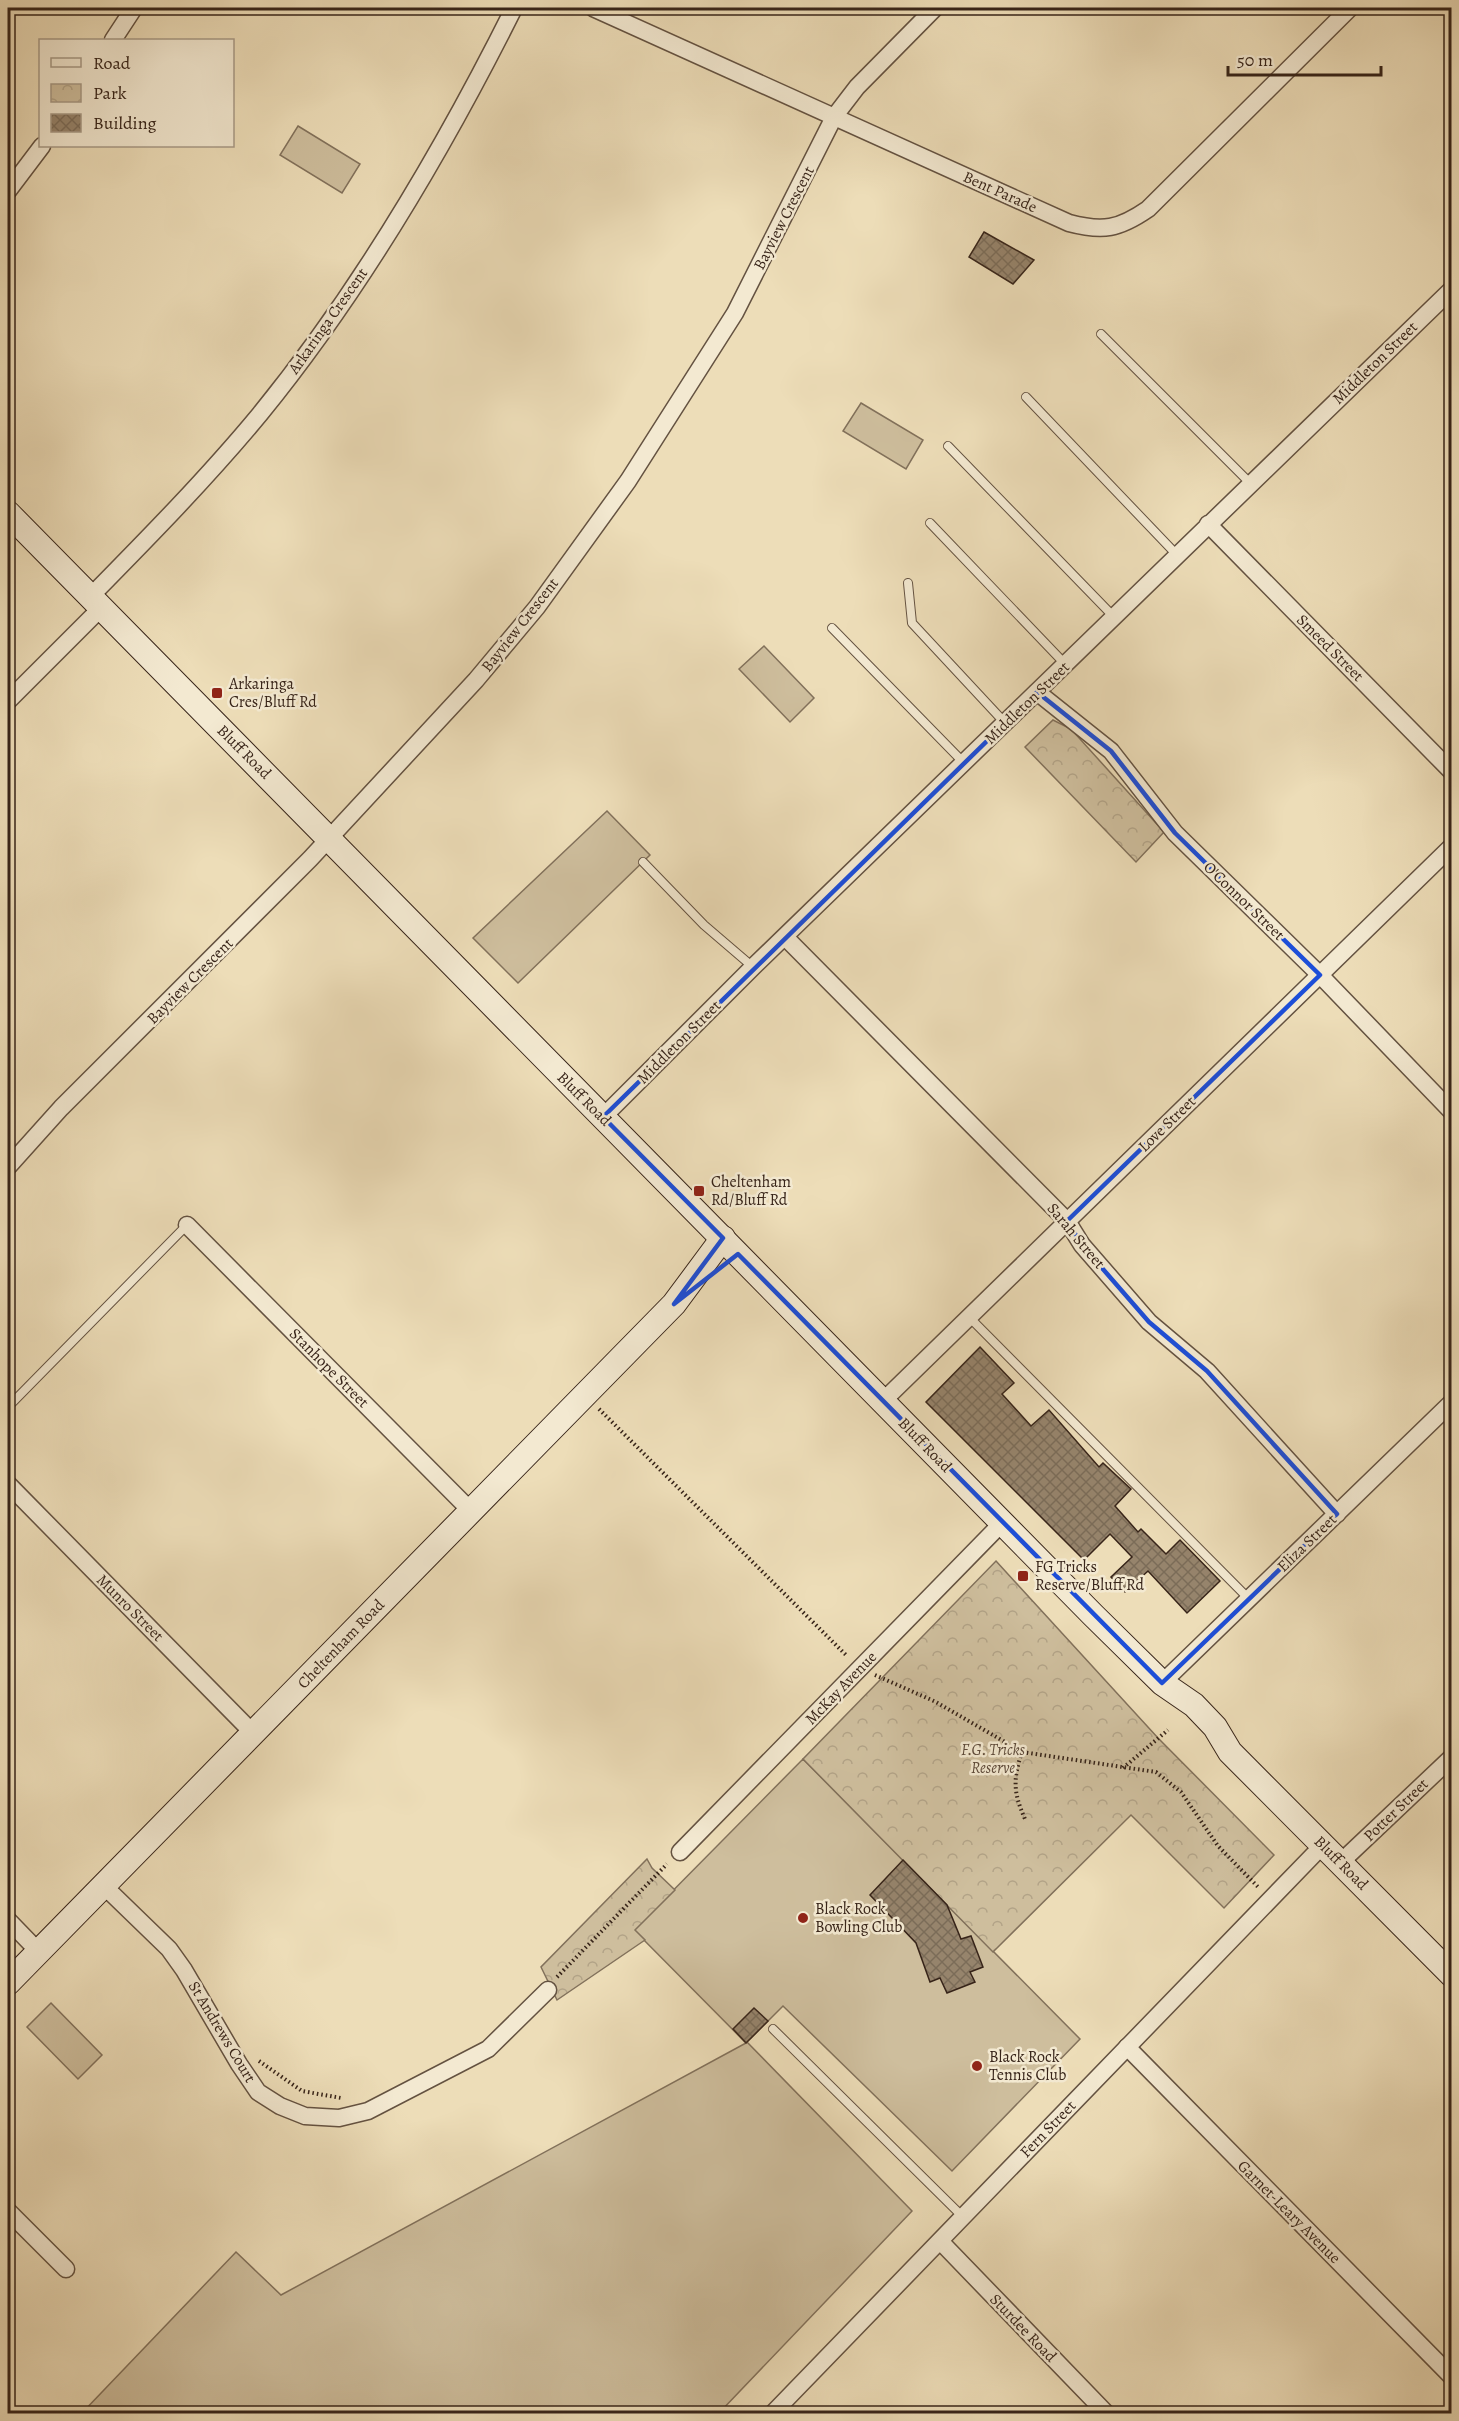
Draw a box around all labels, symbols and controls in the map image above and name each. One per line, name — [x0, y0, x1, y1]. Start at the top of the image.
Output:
legend — [39, 39, 234, 147]
scale bar — [1228, 39, 1381, 77]
text: 50 m — [1237, 48, 1273, 72]
text: Road — [93, 51, 131, 75]
text: Park — [93, 81, 127, 105]
text: Building — [93, 111, 157, 135]
street label: Bayview Crescent — [748, 162, 820, 274]
street label: Bent Parade — [959, 166, 1041, 218]
street label: Arkaringa Crescent — [283, 263, 373, 379]
street label: Middleton Street — [1328, 317, 1422, 409]
street label: Bayview Crescent — [476, 573, 564, 677]
street label: Smeed Street — [1291, 609, 1369, 687]
street label: Middleton Street — [980, 657, 1074, 749]
place label: Arkaringa Cres/Bluff Rd — [228, 673, 317, 713]
marker: Arkaringa Cres/Bluff Rd — [210, 686, 224, 700]
street label: Bluff Road — [212, 720, 276, 784]
street label: O'Connor Street — [1199, 857, 1289, 945]
street label: Bayview Crescent — [142, 933, 238, 1029]
street label: Middleton Street — [632, 995, 726, 1089]
street label: Bluff Road — [552, 1067, 616, 1131]
street label: Love Street — [1133, 1091, 1201, 1157]
place label: Cheltenham Rd/Bluff Rd — [711, 1171, 791, 1211]
marker: Cheltenham Rd/Bluff Rd — [692, 1184, 706, 1198]
street label: Sarah Street — [1042, 1198, 1110, 1274]
street label: Stanhope Street — [284, 1323, 374, 1413]
street label: Bluff Road — [893, 1413, 957, 1478]
street label: Eliza Street — [1272, 1509, 1342, 1577]
place label: FG Tricks Reserve/Bluff Rd — [1035, 1556, 1144, 1596]
street label: Munro Street — [91, 1569, 169, 1647]
marker: FG Tricks Reserve/Bluff Rd — [1016, 1569, 1030, 1583]
street label: Cheltenham Road — [293, 1594, 390, 1694]
street label: McKay Avenue — [800, 1646, 882, 1730]
park label: F.G. Tricks Reserve — [961, 1739, 1026, 1779]
street label: Potter Street — [1359, 1773, 1433, 1847]
street label: Bluff Road — [1309, 1831, 1373, 1895]
place label: Black Rock Bowling Club — [815, 1898, 902, 1938]
marker: Black Rock Bowling Club — [796, 1911, 810, 1925]
street label: St Andrews Court — [183, 1977, 261, 2087]
place label: Black Rock Tennis Club — [989, 2046, 1066, 2086]
marker: Black Rock Tennis Club — [970, 2059, 984, 2073]
street label: Fern Street — [1015, 2095, 1081, 2163]
street label: Garnet-Leary Avenue — [1232, 2155, 1346, 2269]
street label: Sturdee Road — [985, 2289, 1062, 2368]

